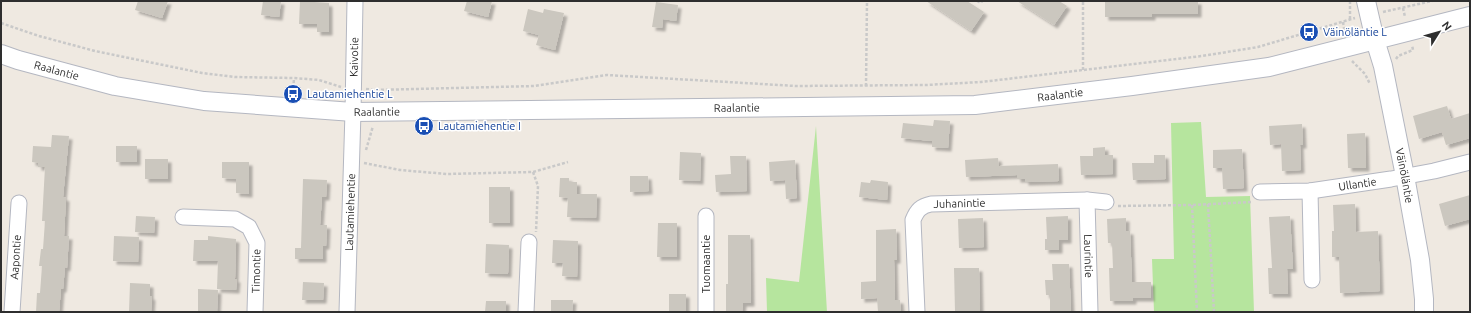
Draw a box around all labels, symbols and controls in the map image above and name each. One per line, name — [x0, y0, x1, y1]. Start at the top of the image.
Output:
north arrow — [1419, 12, 1459, 52]
text: N — [1440, 19, 1454, 33]
bus stop icon: Väinöläntie L — [1298, 21, 1320, 43]
place label: Väinöläntie L — [1323, 26, 1387, 38]
street label: Kaivotie — [348, 37, 360, 77]
street label: Raalantie — [33, 59, 80, 82]
bus stop icon: Lautamiehentie L — [282, 83, 304, 105]
street label: Raalantie — [1037, 86, 1084, 103]
place label: Lautamiehentie L — [307, 88, 393, 100]
street label: Raalantie — [714, 101, 760, 114]
street label: Raalantie — [354, 105, 400, 118]
bus stop icon: Lautamiehentie I — [413, 115, 435, 137]
place label: Lautamiehentie I — [438, 120, 521, 132]
street label: Väinöläntie — [1394, 147, 1416, 204]
street label: Lautamiehentie — [343, 173, 357, 251]
street label: Ullantie — [1338, 175, 1377, 193]
street label: Juhanintie — [933, 197, 986, 210]
street label: Aapontie — [8, 234, 23, 280]
street label: Laurintie — [1082, 234, 1095, 278]
street label: Tuomaantie — [700, 235, 712, 293]
street label: Timontie — [250, 249, 262, 293]

